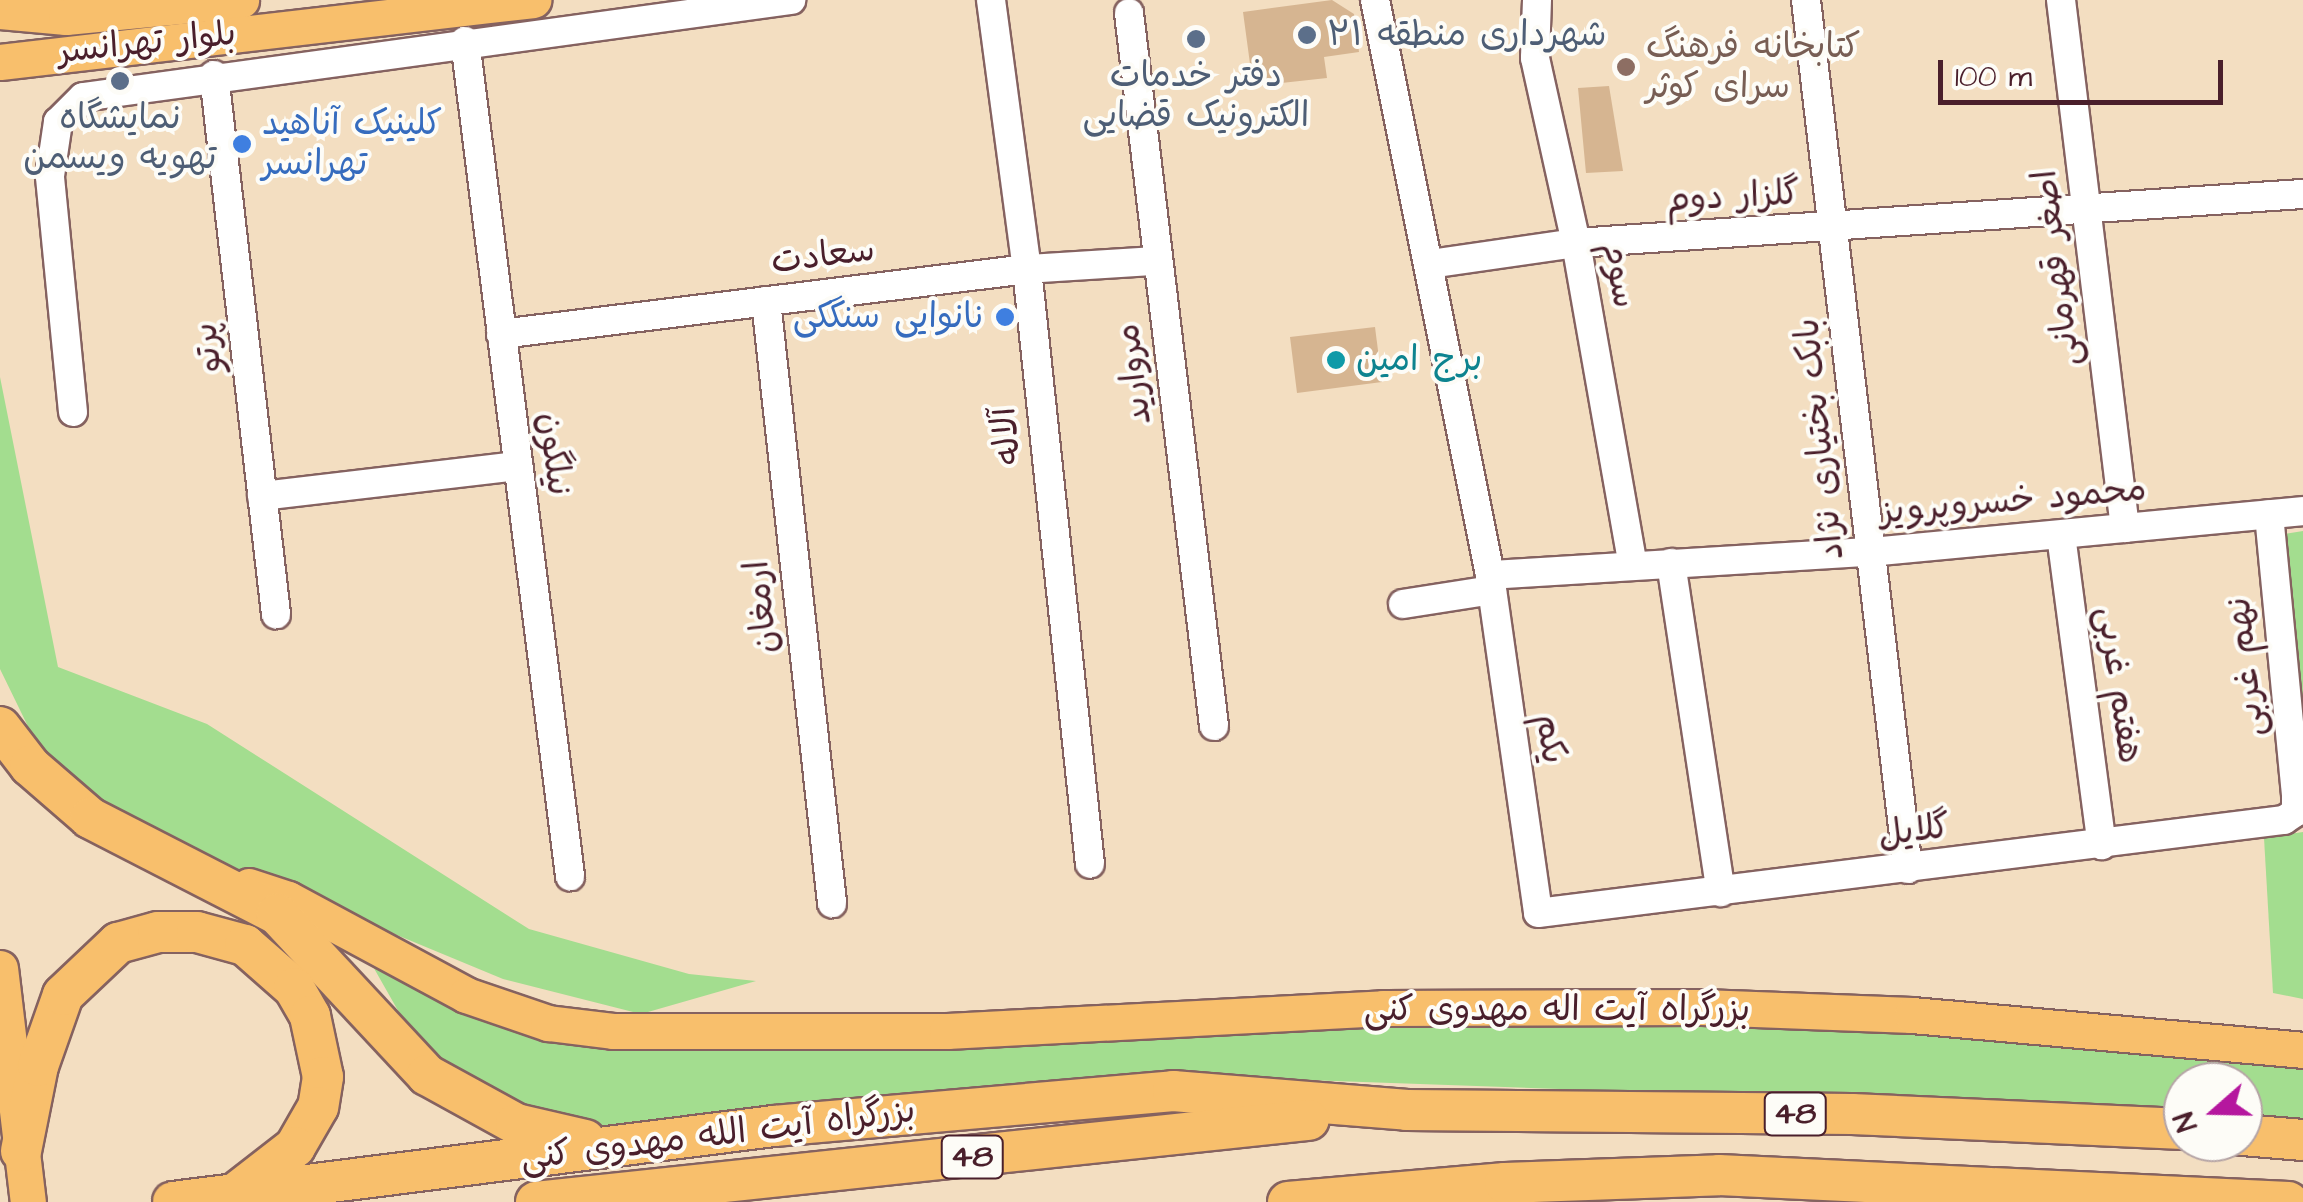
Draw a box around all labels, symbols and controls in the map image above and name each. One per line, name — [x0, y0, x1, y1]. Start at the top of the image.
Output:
street label: بلوار تهرانسر — [56, 13, 238, 73]
place label: شهرداری منطقه ۲۱ — [1327, 14, 1607, 56]
marker: شهرداری منطقه ۲۱ — [1296, 24, 1318, 46]
place label: کتابخانه فرهنگ سرای کوثر — [1646, 26, 1861, 108]
marker: دفتر خدمات الکترونیک قضایی — [1185, 28, 1207, 50]
scale bar — [1943, 40, 2228, 102]
place label: دفتر خدمات الکترونیک قضایی — [1083, 55, 1309, 137]
marker: کتابخانه فرهنگ سرای کوثر — [1615, 56, 1637, 78]
text: 100 m — [1955, 56, 2032, 98]
marker: نمایشگاه تهویه ویسمن — [109, 70, 131, 92]
place label: نمایشگاه تهویه ویسمن — [23, 97, 217, 179]
place label: کلینیک آناهید تهرانسر — [262, 103, 442, 185]
marker: کلینیک آناهید تهرانسر — [231, 133, 253, 155]
street label: اصغر قهرمانی — [2024, 167, 2090, 369]
street label: گلزار دوم — [1665, 173, 1801, 221]
street label: سعادت — [769, 229, 877, 283]
street label: سوم — [1593, 239, 1645, 311]
place label: نانوایی سنگکی — [793, 296, 985, 338]
marker: نانوایی سنگکی — [994, 306, 1016, 328]
street label: بابک بختیاری نژاد — [1786, 316, 1854, 562]
street label: پرتو — [184, 321, 232, 375]
street label: مروارید — [1107, 321, 1161, 427]
place label: برج امین — [1356, 339, 1482, 381]
marker: برج امین — [1325, 349, 1347, 371]
street label: آلاله — [983, 405, 1031, 467]
street label: نیلگون — [528, 410, 580, 498]
street label: محمود خسروپرویز — [1878, 468, 2148, 534]
street label: ارمغان — [736, 558, 788, 656]
street label: نهم غربی — [2218, 595, 2274, 739]
street label: هفتم غربی — [2087, 604, 2151, 766]
street label: یکم — [1526, 712, 1574, 766]
street label: گلایل — [1876, 806, 1952, 856]
street label: بزرگراه آیت اله مهدوی کنی — [1364, 989, 1750, 1031]
north arrow — [2163, 1062, 2263, 1162]
road number: 48 — [1762, 1087, 1828, 1141]
street label: بزرگراه آیت الله مهدوی کنی — [518, 1090, 918, 1180]
text: N — [2165, 1107, 2208, 1137]
road number: 48 — [940, 1130, 1004, 1184]

